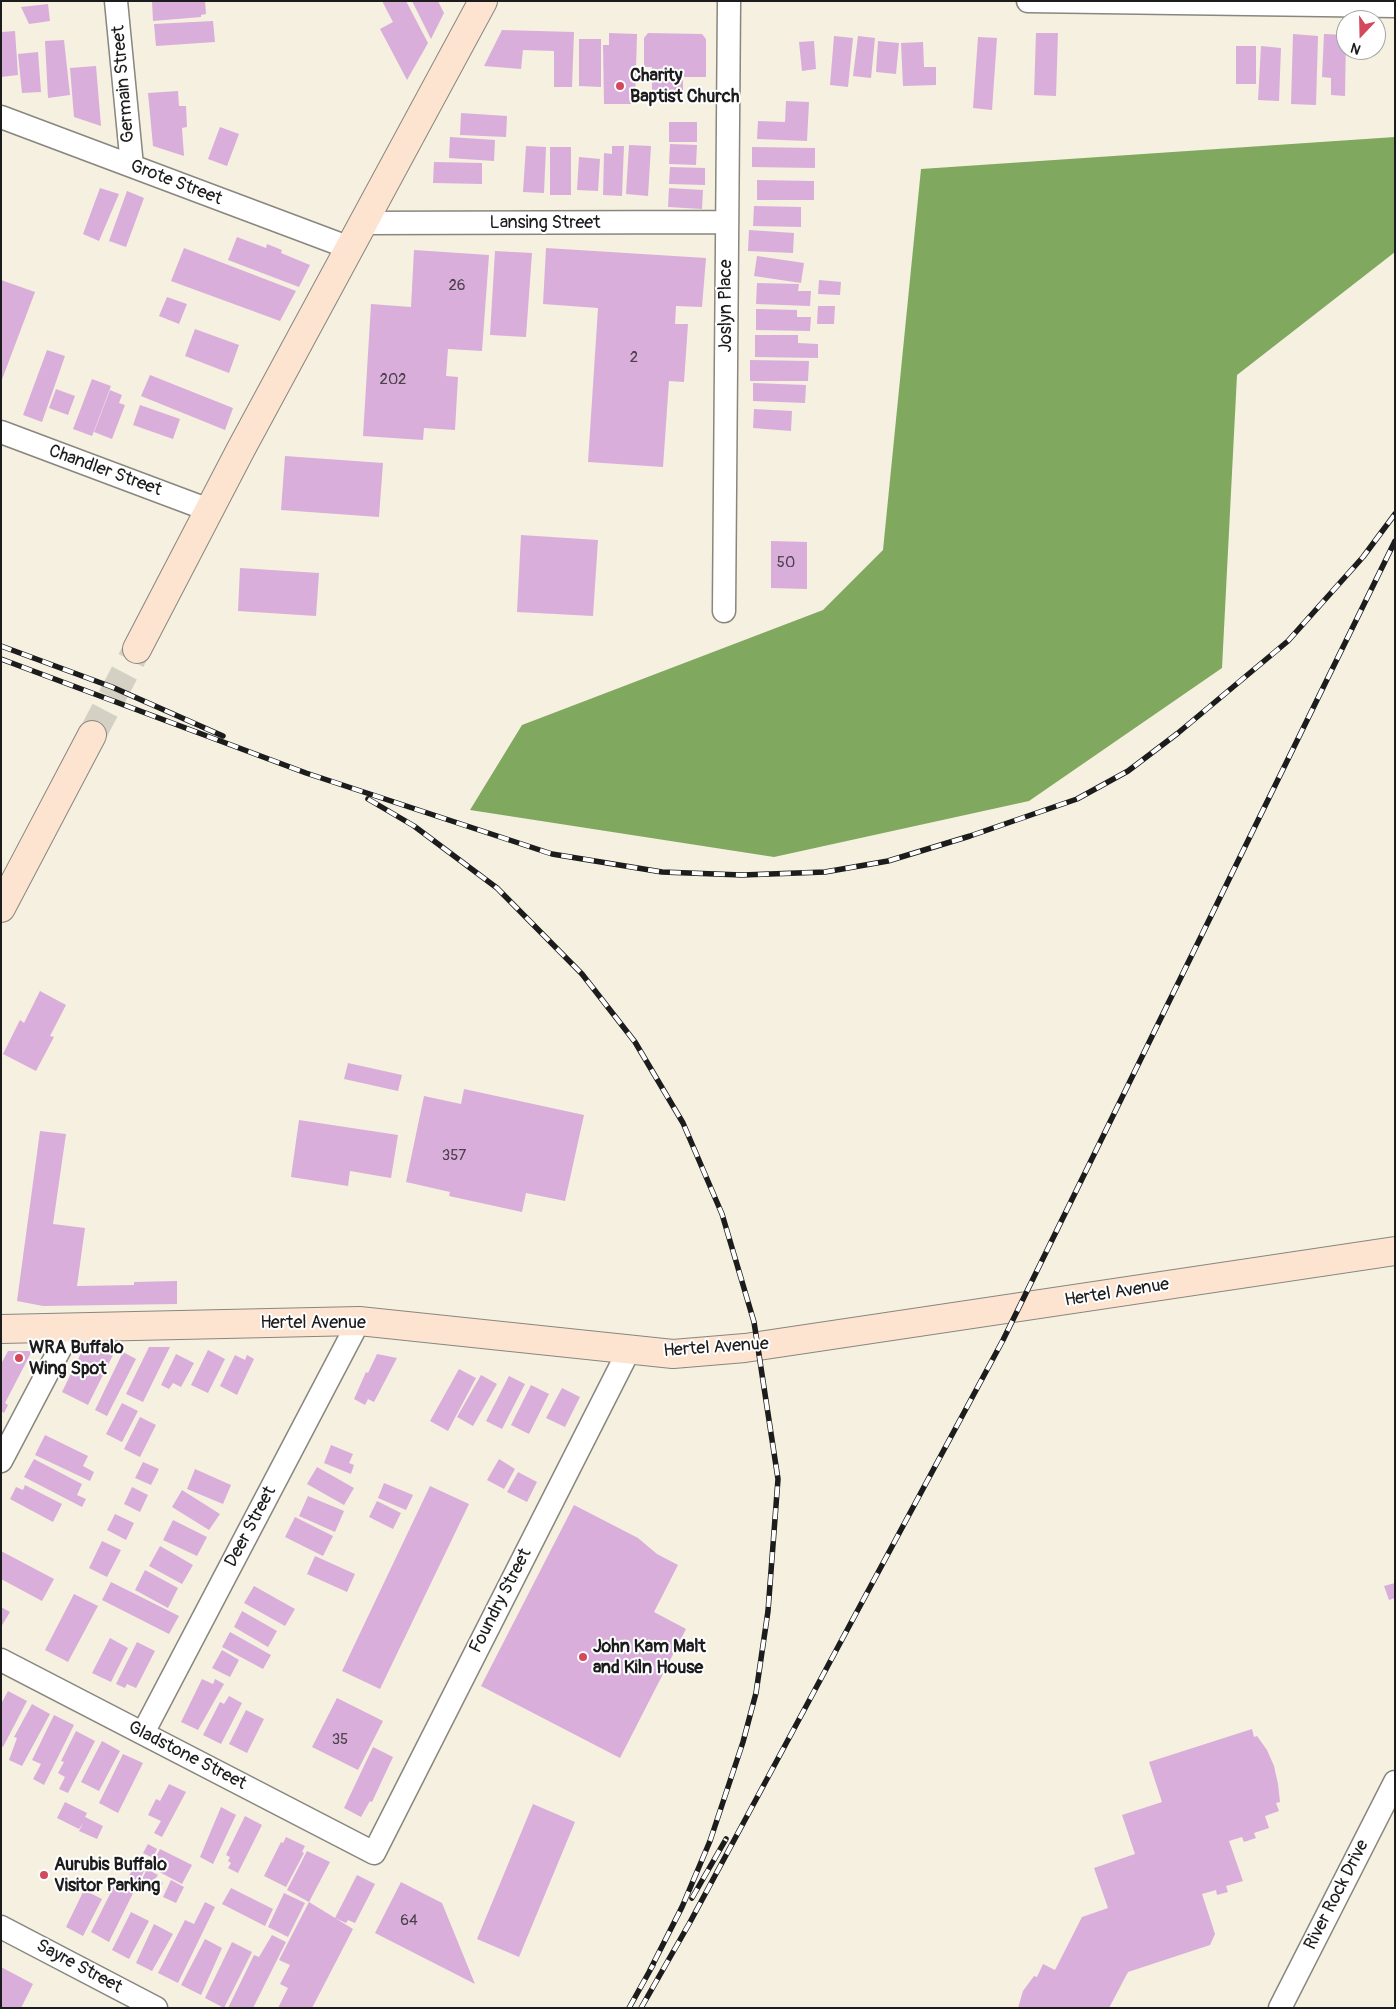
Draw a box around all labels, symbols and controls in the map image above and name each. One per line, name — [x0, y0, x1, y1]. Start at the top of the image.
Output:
north arrow — [1336, 10, 1386, 60]
street label: Germain Street — [108, 25, 140, 143]
text: N — [1348, 39, 1363, 58]
place label: Charity Baptist Church — [630, 65, 739, 108]
marker: Charity Baptist Church — [614, 80, 626, 92]
street label: Grote Street — [127, 156, 225, 210]
street label: Lansing Street — [490, 212, 600, 234]
street label: Joslyn Place — [715, 259, 737, 353]
house number: 26 — [448, 277, 466, 295]
house number: 2 — [630, 349, 638, 367]
house number: 202 — [379, 371, 407, 389]
street label: Chandler Street — [46, 441, 164, 501]
house number: 50 — [777, 554, 795, 572]
house number: 357 — [442, 1147, 466, 1165]
street label: Hertel Avenue — [1063, 1274, 1171, 1312]
street label: Hertel Avenue — [260, 1312, 366, 1334]
street label: Hertel Avenue — [663, 1334, 769, 1362]
place label: WRA Buffalo Wing Spot — [29, 1337, 124, 1380]
marker: WRA Buffalo Wing Spot — [13, 1352, 25, 1364]
street label: Deer Street — [221, 1483, 281, 1571]
street label: Foundry Street — [465, 1545, 537, 1657]
place label: John Kam Malt and Kiln House — [593, 1636, 706, 1678]
marker: John Kam Malt and Kiln House — [577, 1651, 589, 1663]
street label: Gladstone Street — [124, 1717, 250, 1795]
house number: 35 — [332, 1731, 348, 1749]
street label: River Rock Drive — [1300, 1836, 1374, 1954]
place label: Aurubis Buffalo Visitor Parking — [54, 1854, 167, 1896]
marker: Aurubis Buffalo Visitor Parking — [38, 1869, 50, 1881]
house number: 64 — [400, 1912, 418, 1930]
street label: Sayre Street — [32, 1935, 126, 1999]

